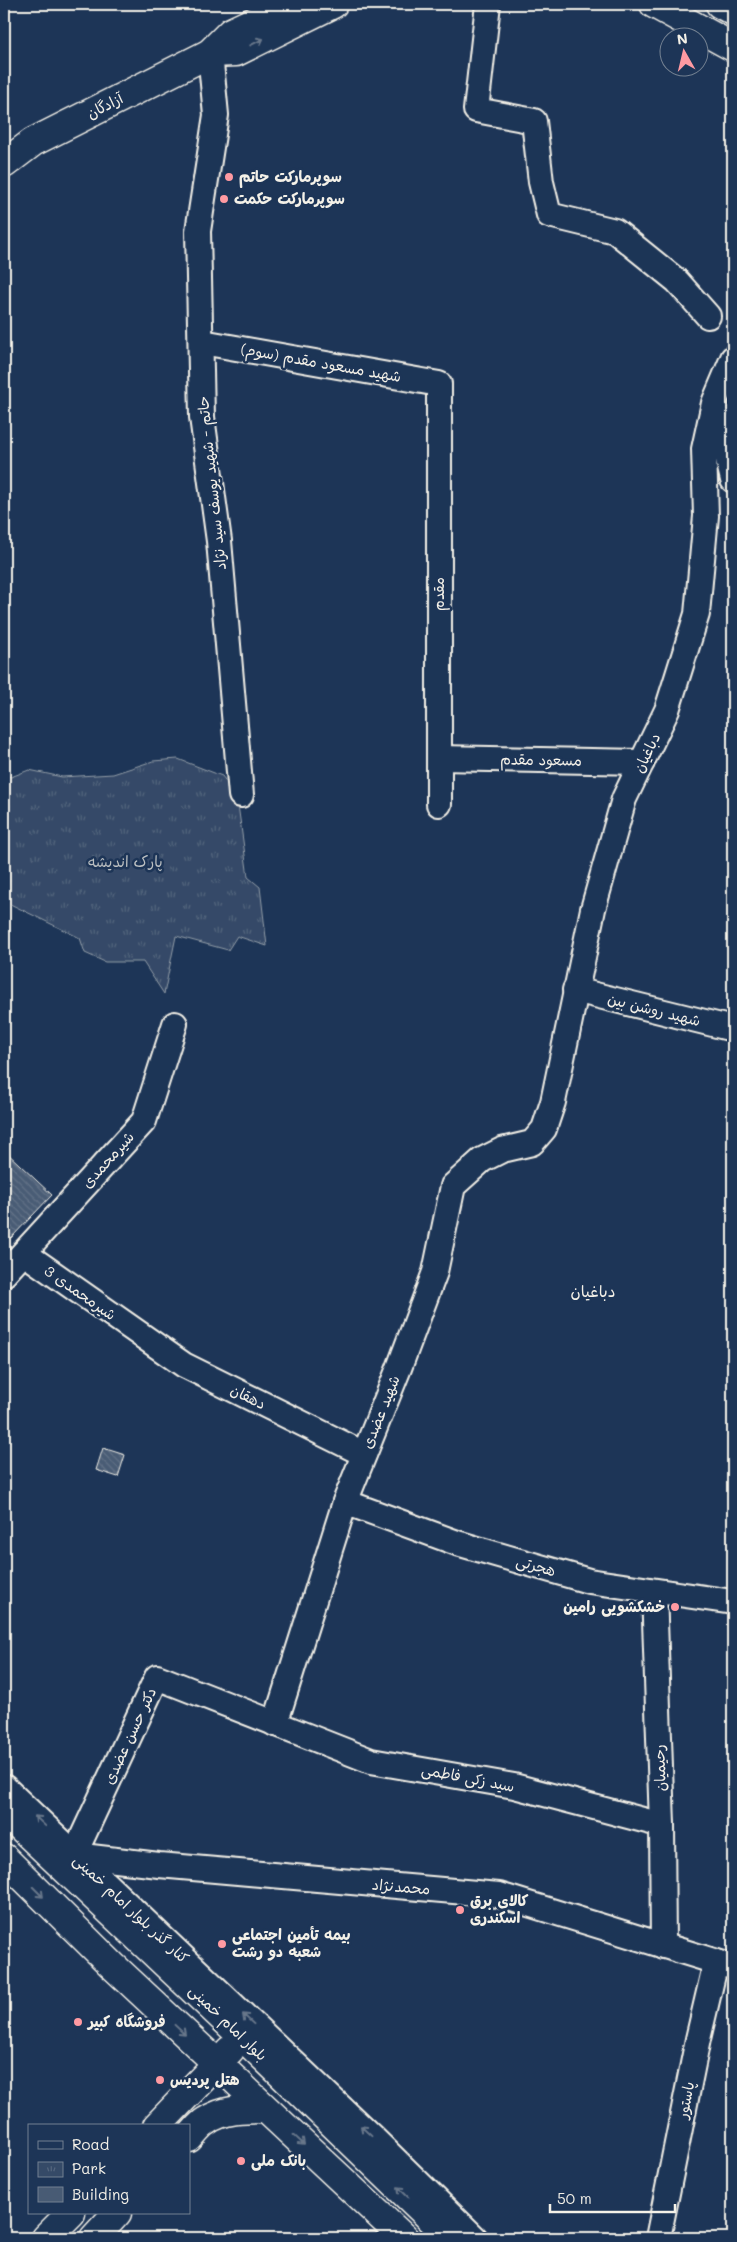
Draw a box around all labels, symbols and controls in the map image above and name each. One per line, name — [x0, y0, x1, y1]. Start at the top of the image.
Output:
north arrow — [660, 28, 710, 78]
text: N — [676, 28, 689, 49]
one-way arrow — [249, 37, 264, 47]
street label: آزادگان — [83, 87, 127, 123]
place label: سوپرمارکت حاتم — [239, 166, 342, 188]
marker: سوپرمارکت حاتم — [223, 171, 235, 183]
place label: سوپرمارکت حکمت — [234, 188, 345, 209]
marker: سوپرمارکت حکمت — [218, 193, 230, 205]
street label: شهید مسعود مقدم (سوم) — [239, 338, 403, 389]
street label: حاتم - شهید یوسف سید نژاد — [192, 395, 233, 571]
street label: مقدم — [428, 577, 450, 611]
street label: دباغیان — [628, 729, 664, 776]
street label: مسعود مقدم — [500, 748, 582, 772]
park label: پارک اندیشه — [87, 851, 163, 872]
street label: شهید روشن بین — [606, 988, 703, 1030]
street label: شیرمحمدی — [77, 1127, 138, 1192]
street label: شیرمحمدی 3 — [41, 1260, 120, 1324]
district label: دباغیان — [571, 1280, 615, 1301]
street label: شهید عضدی — [356, 1372, 404, 1451]
street label: دهقان — [227, 1379, 269, 1413]
street label: هجرتی — [514, 1550, 558, 1581]
place label: خشکشویی رامین — [563, 1596, 665, 1617]
marker: خشکشویی رامین — [669, 1601, 681, 1613]
street label: دکتر حسن عضدی — [98, 1684, 160, 1787]
street label: رحیمیان — [648, 1744, 670, 1792]
street label: سید زکی فاطمی — [420, 1758, 516, 1797]
one-way arrow — [33, 1815, 46, 1827]
street label: کنار گذر بلوار امام خمینی — [68, 1849, 194, 1969]
street label: محمدنژاد — [371, 1873, 431, 1899]
one-way arrow — [32, 1886, 44, 1898]
place label: کالای برق اسکندری — [470, 1890, 529, 1927]
marker: کالای برق اسکندری — [454, 1904, 466, 1916]
place label: بیمه تأمین اجتماعی شعبه دو رشت — [232, 1924, 351, 1961]
marker: بیمه تأمین اجتماعی شعبه دو رشت — [216, 1938, 228, 1950]
street label: بلوار امام خمینی — [184, 1980, 272, 2066]
place label: فروشگاه کبیر — [86, 2011, 166, 2031]
one-way arrow — [241, 2013, 254, 2025]
marker: فروشگاه کبیر — [72, 2016, 84, 2028]
one-way arrow — [174, 2024, 187, 2036]
place label: هتل پرديس — [170, 2069, 240, 2089]
marker: هتل پرديس — [154, 2074, 166, 2086]
street label: پاستور — [671, 2080, 699, 2121]
legend — [28, 2124, 190, 2214]
one-way arrow — [359, 2125, 372, 2137]
text: Road — [72, 2134, 109, 2154]
one-way arrow — [293, 2134, 306, 2146]
place label: بانک ملی — [251, 2150, 306, 2171]
marker: بانک ملی — [235, 2155, 247, 2167]
text: Park — [72, 2158, 106, 2178]
scale bar — [550, 2182, 674, 2214]
text: Building — [72, 2184, 129, 2204]
one-way arrow — [397, 2186, 409, 2198]
text: 50 m — [557, 2188, 592, 2208]

